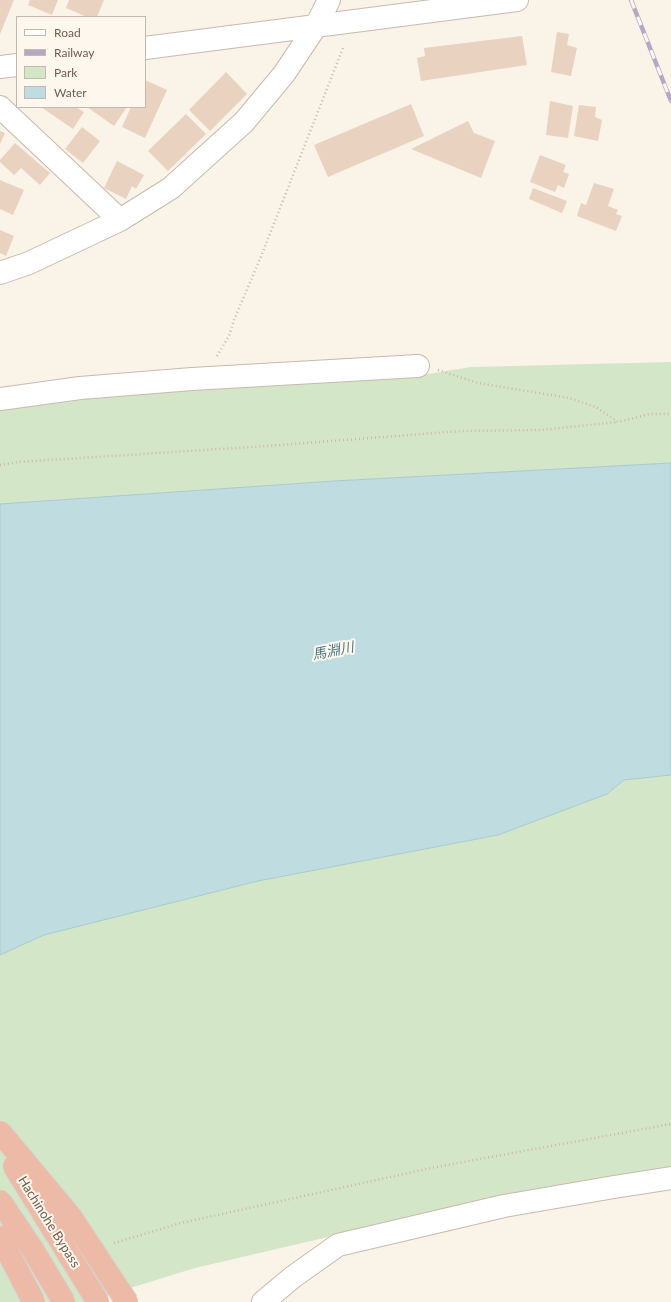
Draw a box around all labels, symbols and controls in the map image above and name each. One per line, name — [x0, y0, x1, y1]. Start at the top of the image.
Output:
legend — [16, 16, 146, 108]
text: Road — [54, 25, 81, 40]
text: Railway — [54, 45, 94, 60]
text: Park — [54, 65, 77, 80]
text: Water — [54, 85, 87, 100]
water label: 馬淵川 — [311, 639, 355, 663]
street label: Hachinohe Bypass — [15, 1173, 83, 1271]

